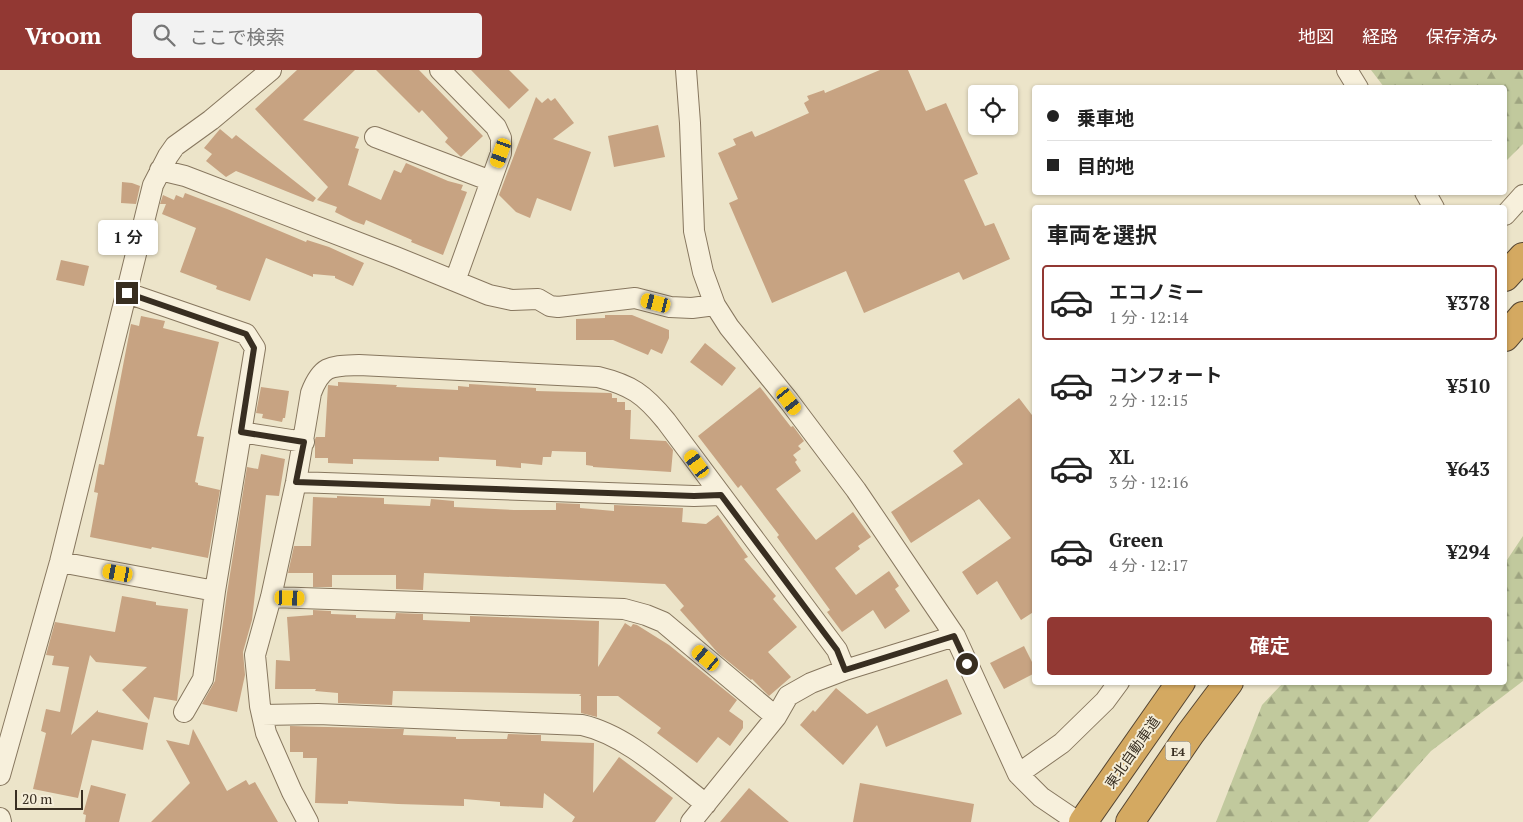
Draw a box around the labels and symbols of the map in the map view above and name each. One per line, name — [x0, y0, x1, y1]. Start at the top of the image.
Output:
car — [488, 136, 513, 170]
callout: 1 分 — [97, 220, 157, 256]
route end — [116, 282, 138, 304]
car — [639, 292, 672, 314]
car — [773, 385, 804, 417]
car — [682, 447, 711, 481]
car — [101, 563, 134, 583]
car — [274, 590, 305, 606]
car — [689, 643, 722, 673]
route start — [956, 653, 978, 675]
street label: 東北自動車道 — [1100, 712, 1164, 792]
road number: E4 — [1166, 741, 1190, 760]
scale bar — [15, 787, 82, 810]

